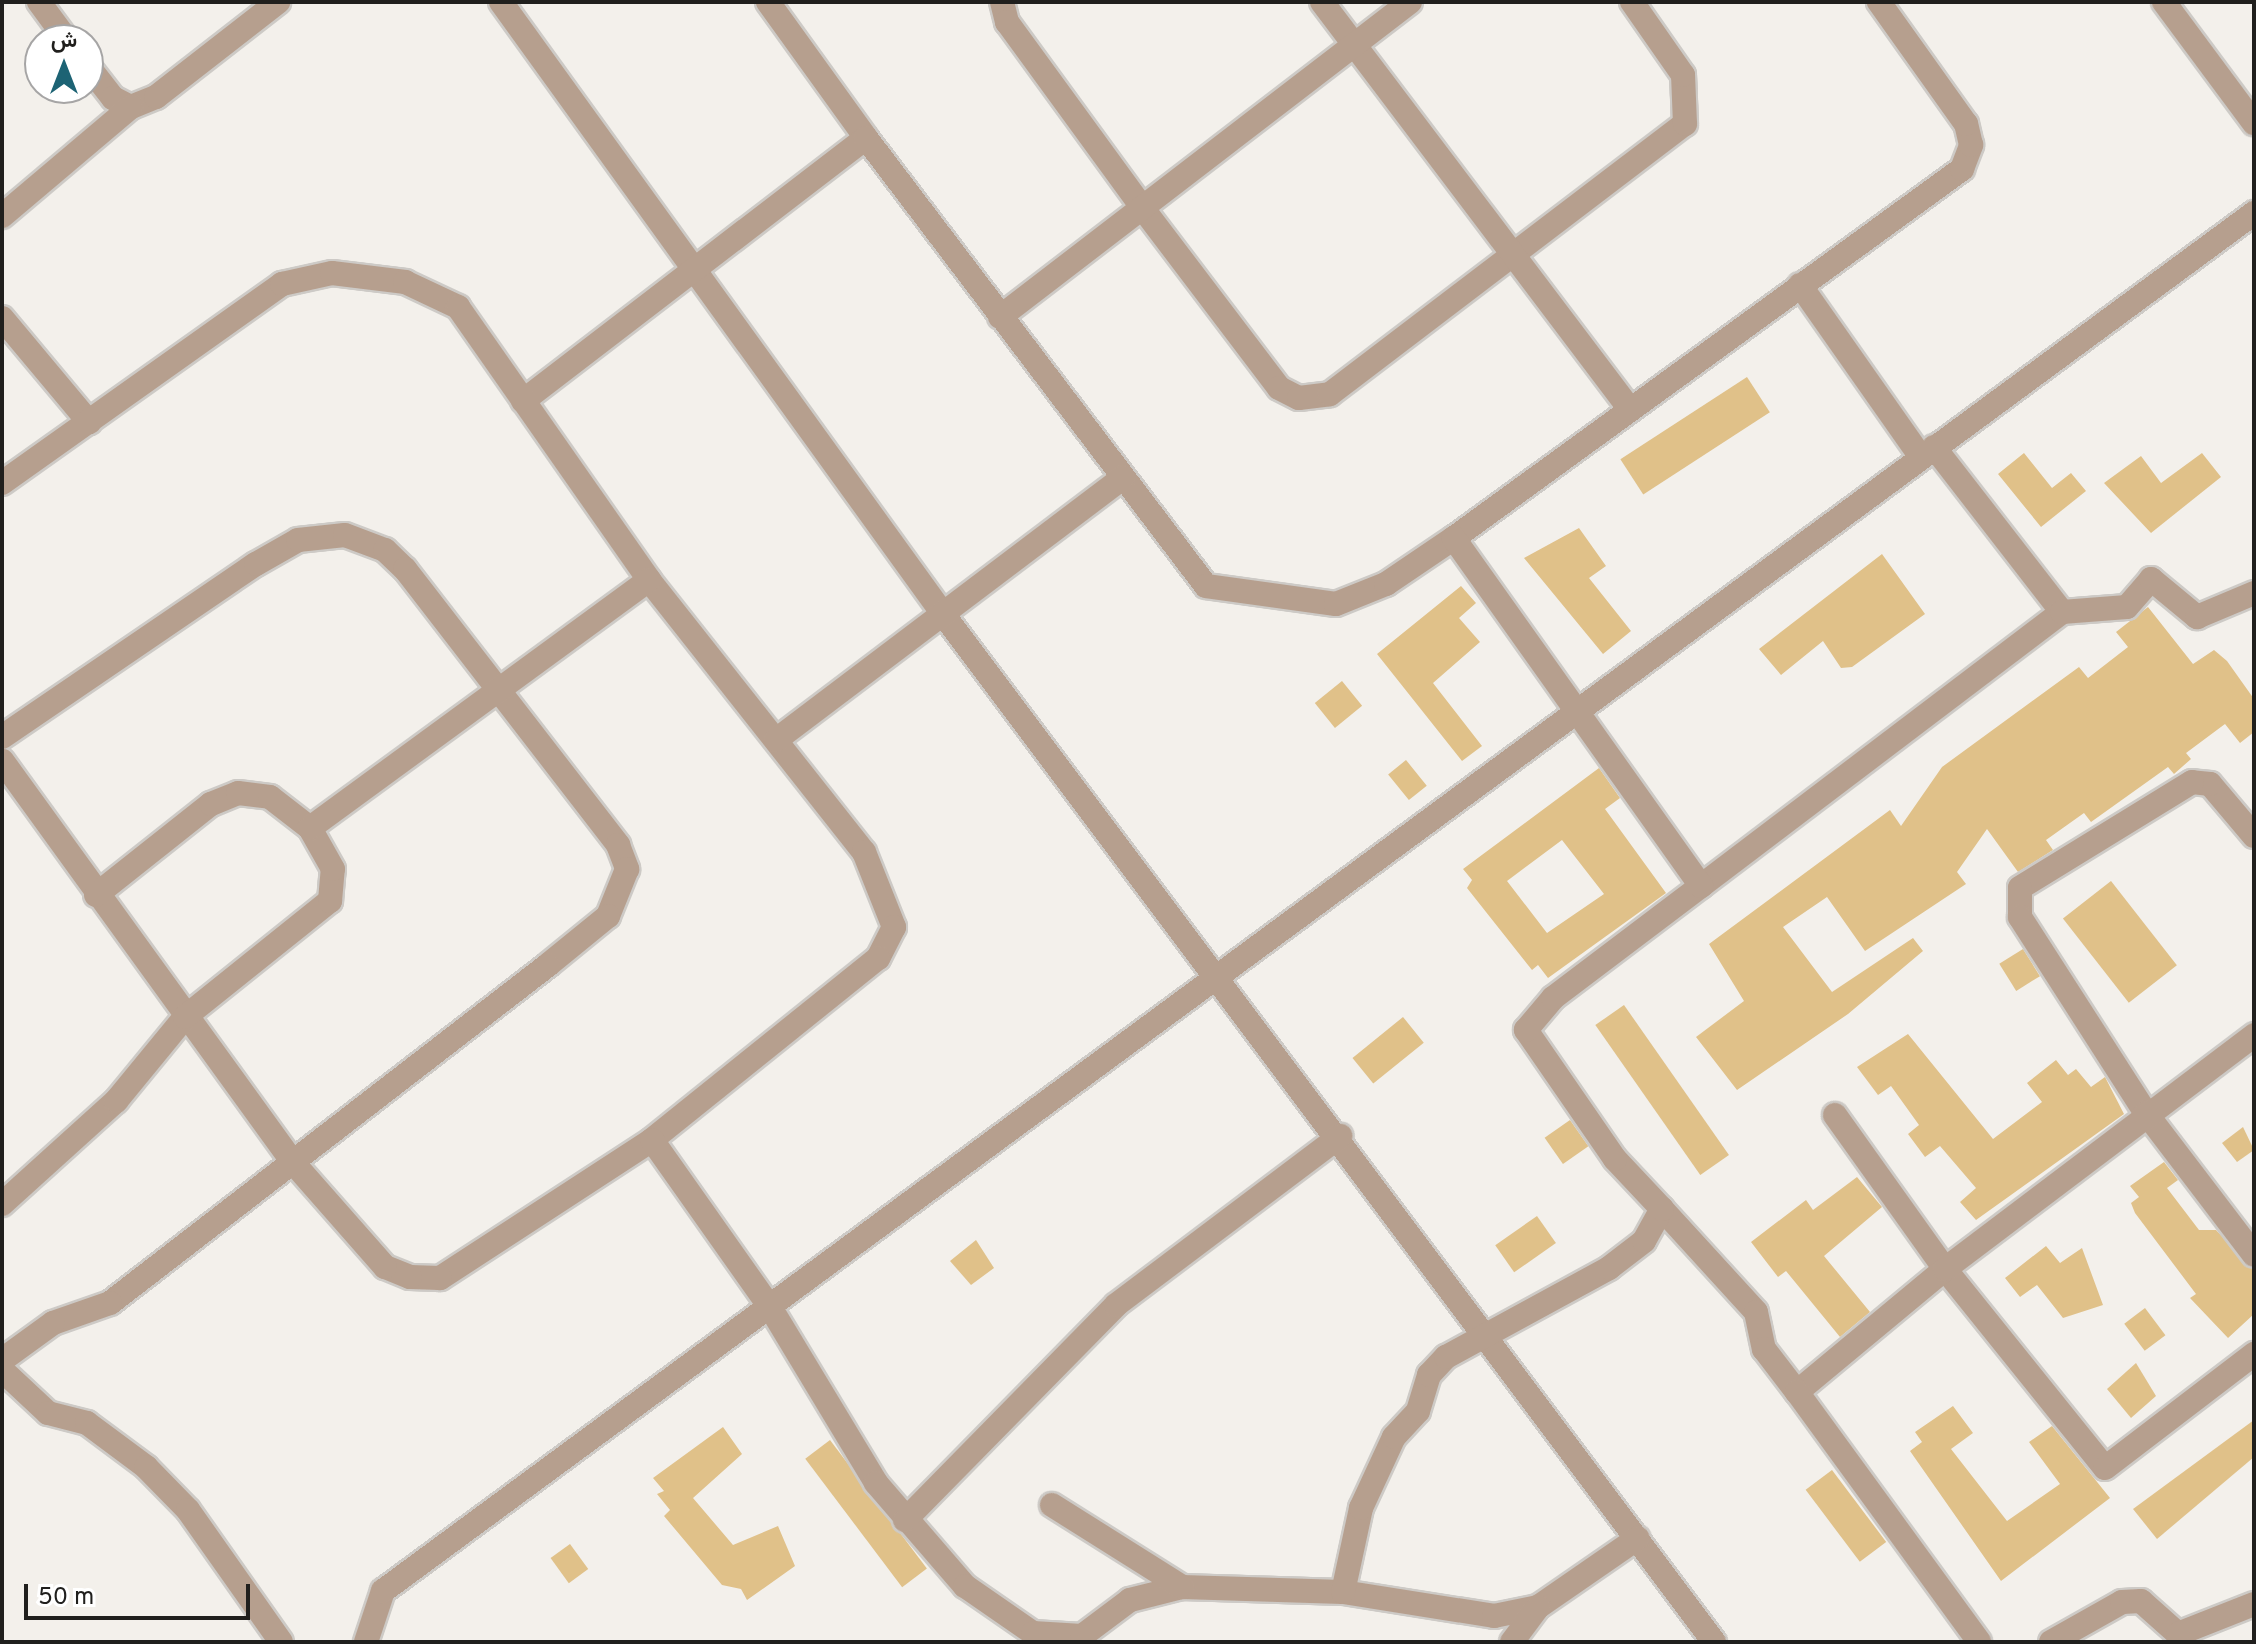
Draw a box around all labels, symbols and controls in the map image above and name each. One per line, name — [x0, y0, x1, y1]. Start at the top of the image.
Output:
north arrow — [24, 24, 104, 104]
text: ش — [51, 28, 77, 55]
scale bar — [28, 1568, 254, 1618]
text: 50 m — [38, 1583, 94, 1613]

